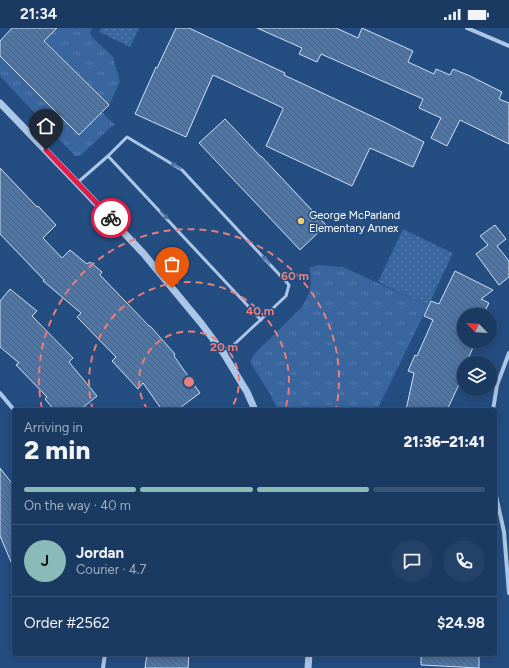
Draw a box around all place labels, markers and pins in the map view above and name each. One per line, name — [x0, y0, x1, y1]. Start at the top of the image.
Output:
pin — [29, 109, 63, 150]
place label: George McParland Elementary Annex — [309, 209, 400, 235]
marker: George McParland Elementary Annex — [296, 216, 306, 226]
pin — [155, 247, 189, 288]
centre of rings — [182, 375, 196, 389]

